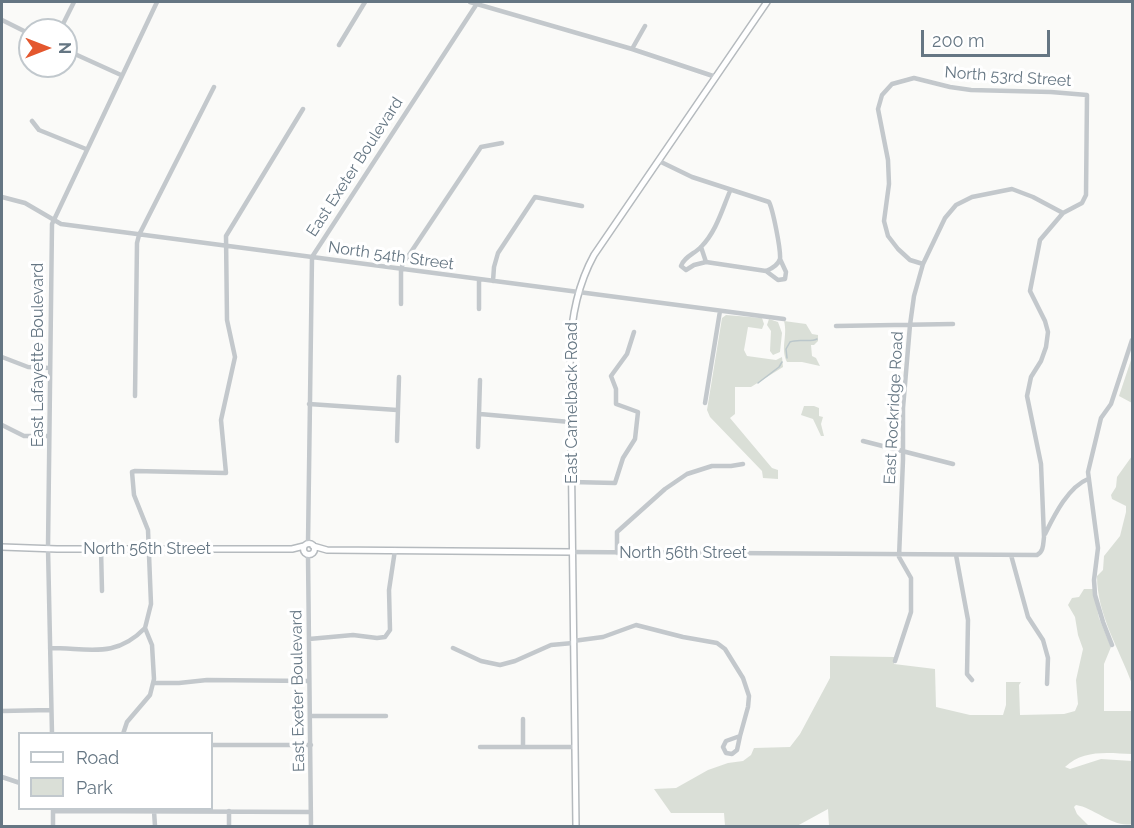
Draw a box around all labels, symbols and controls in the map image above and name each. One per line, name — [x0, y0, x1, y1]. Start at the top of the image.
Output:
north arrow — [18, 18, 78, 78]
scale bar — [924, 18, 1053, 56]
text: 200 m — [932, 30, 985, 51]
text: N — [55, 42, 74, 54]
street label: North 53rd Street — [944, 63, 1072, 91]
street label: East Exeter Boulevard — [303, 94, 407, 240]
street label: North 54th Street — [327, 238, 455, 274]
street label: East Lafayette Boulevard — [28, 263, 48, 447]
street label: East Camelback Road — [562, 322, 582, 484]
street label: East Rockridge Road — [880, 331, 908, 485]
street label: North 56th Street — [83, 539, 211, 559]
street label: North 56th Street — [619, 543, 747, 563]
street label: East Exeter Boulevard — [287, 610, 309, 772]
legend — [18, 732, 213, 810]
text: Road — [76, 747, 119, 768]
text: Park — [76, 777, 113, 798]

